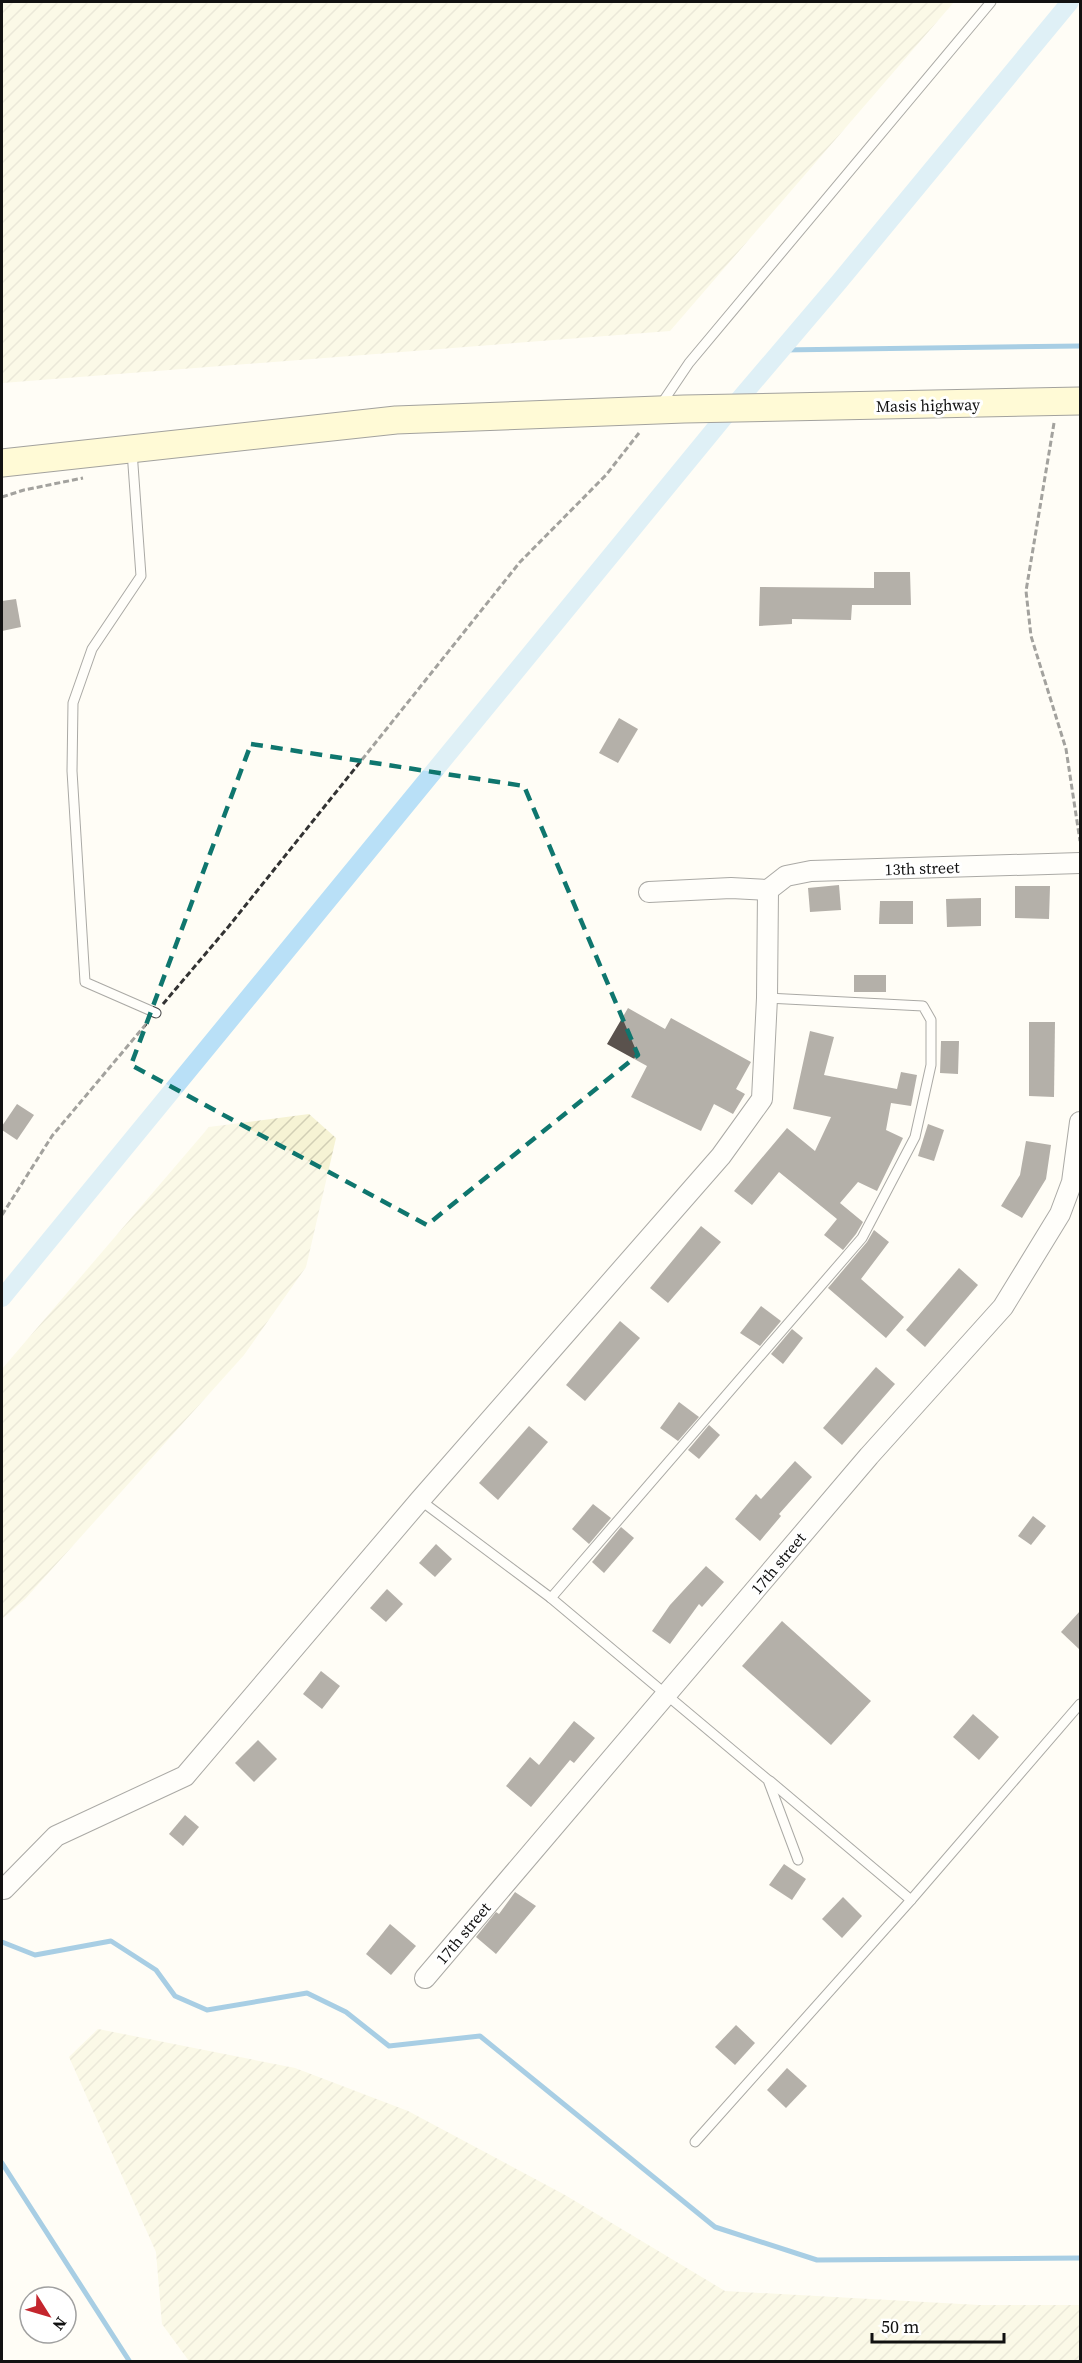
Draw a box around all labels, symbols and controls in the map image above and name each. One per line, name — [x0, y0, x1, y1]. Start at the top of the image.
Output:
street label: Masis highway — [876, 393, 981, 417]
street label: 13th street — [884, 856, 961, 880]
street label: 17th street — [746, 1527, 811, 1599]
street label: 17th street — [431, 1897, 496, 1969]
north arrow — [18, 2285, 78, 2345]
scale bar — [872, 2306, 1004, 2344]
text: N — [47, 2313, 72, 2336]
text: 50 m — [881, 2314, 919, 2339]

